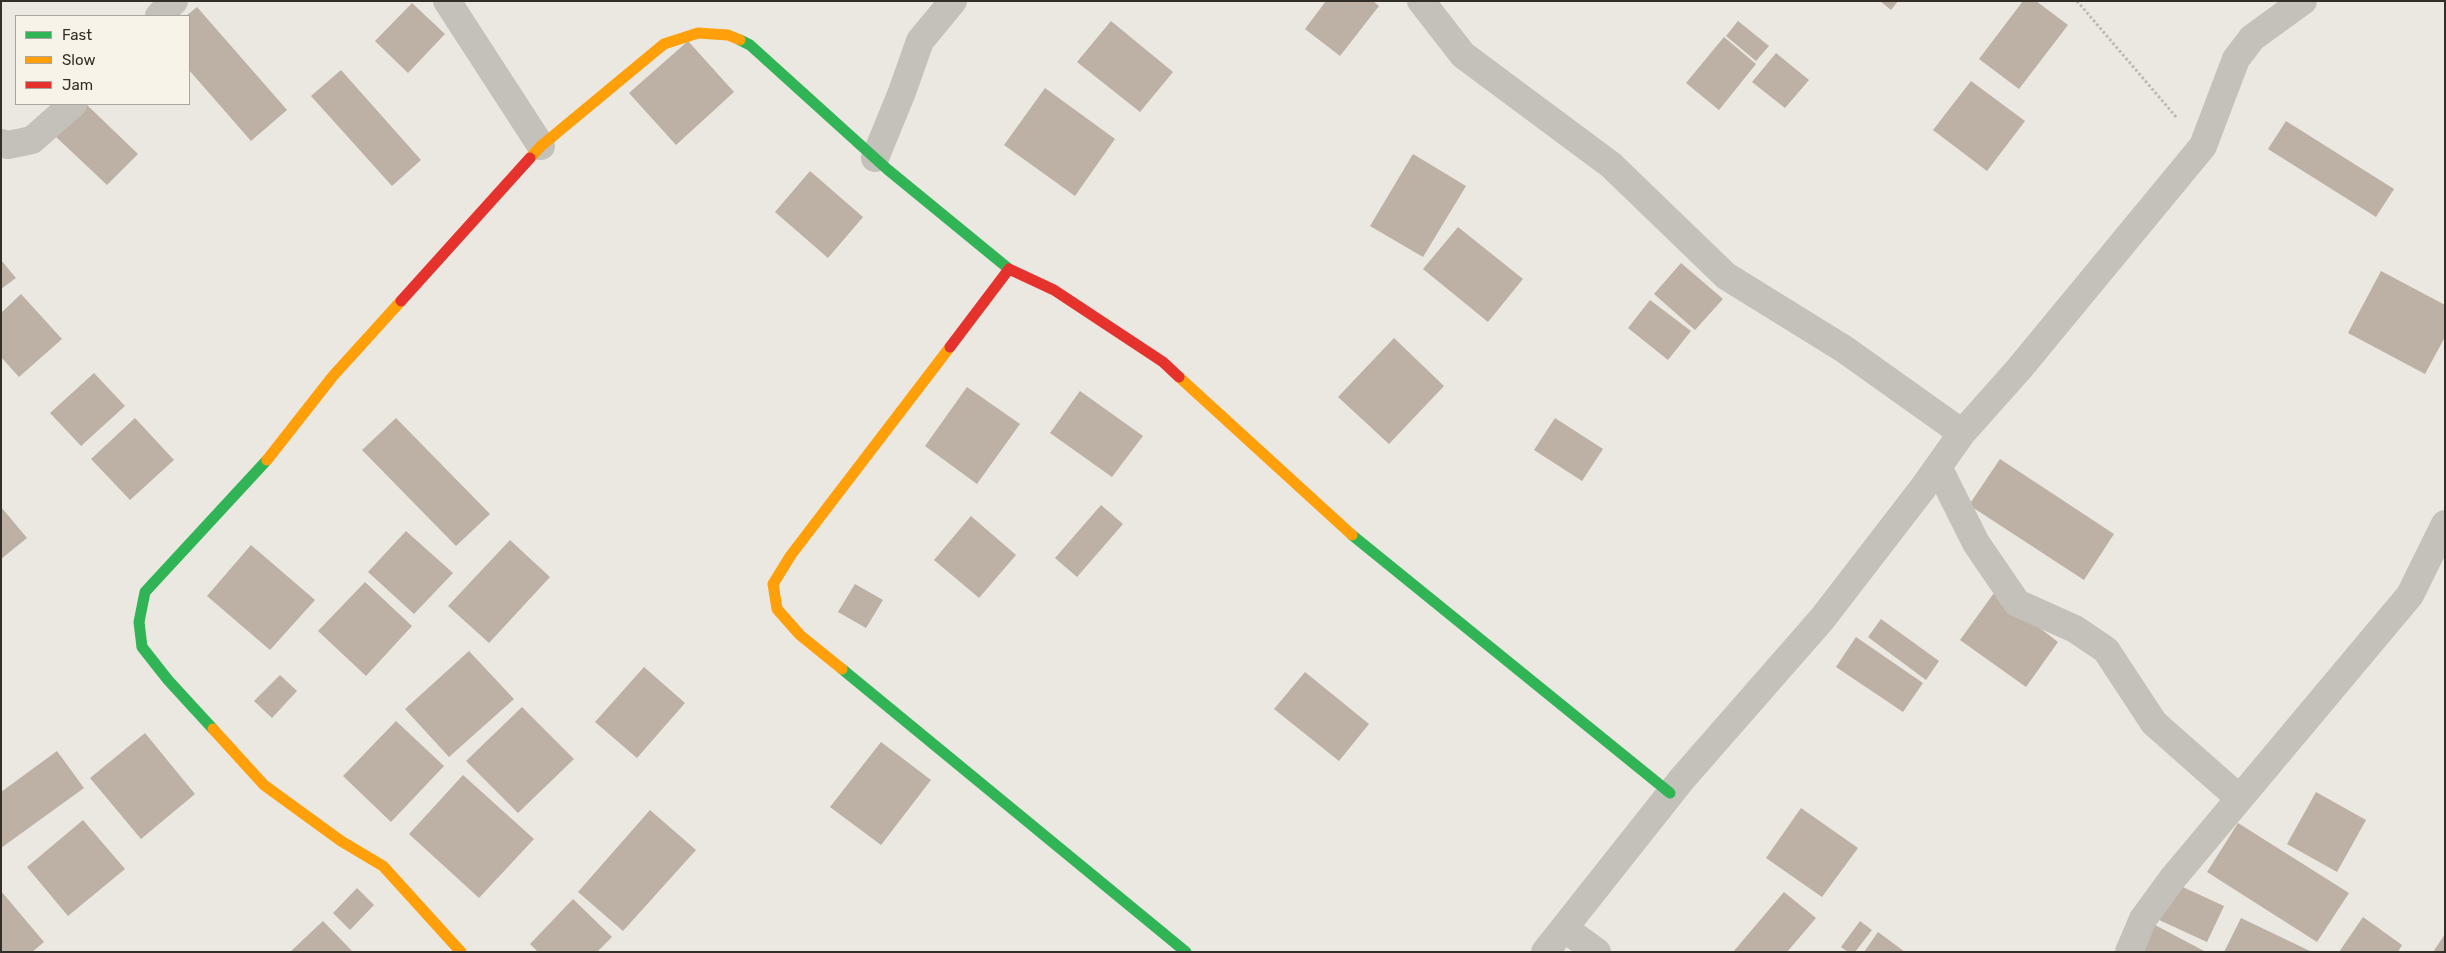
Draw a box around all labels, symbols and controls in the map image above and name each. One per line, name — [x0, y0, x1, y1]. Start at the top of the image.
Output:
legend — [15, 15, 190, 105]
text: Fast — [62, 26, 92, 44]
text: Slow — [62, 51, 95, 69]
text: Jam — [62, 76, 93, 94]

